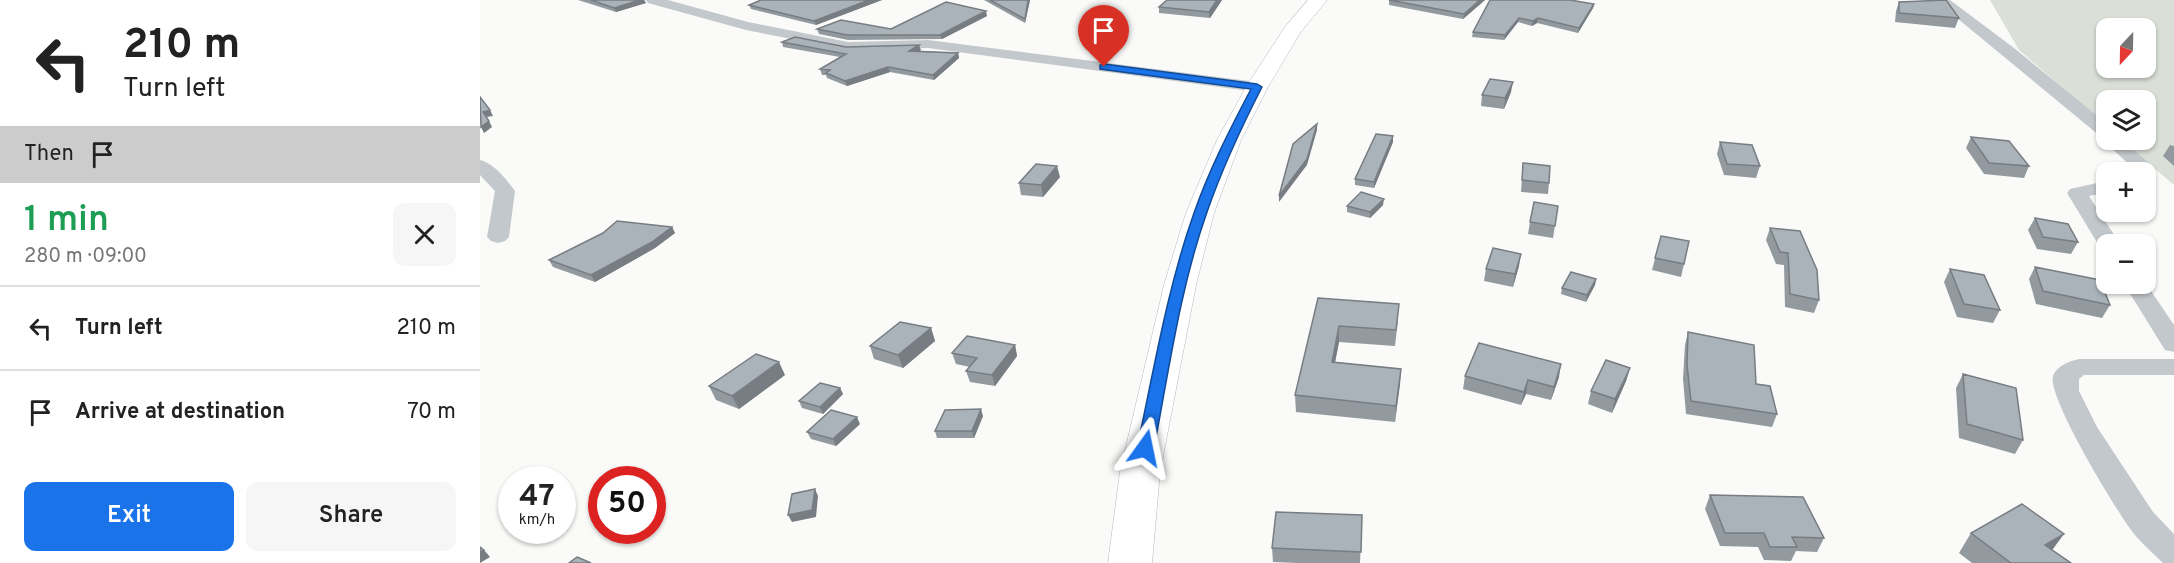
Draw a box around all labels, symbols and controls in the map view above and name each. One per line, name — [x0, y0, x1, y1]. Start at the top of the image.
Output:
pin — [1078, 5, 1129, 67]
icon: arrive — [1087, 14, 1120, 47]
north arrow — [2096, 18, 2156, 78]
map controls — [2096, 18, 2156, 294]
text: 210 m — [123, 20, 240, 73]
icon: left — [24, 24, 102, 102]
text: Turn left — [123, 72, 225, 106]
button: layers — [2096, 90, 2156, 150]
icon: arrive — [86, 138, 119, 171]
text: Then — [24, 141, 74, 168]
button: + — [2096, 162, 2156, 222]
text: 1 min — [24, 198, 109, 244]
button: close — [393, 203, 456, 266]
button: − — [2096, 234, 2156, 294]
text: 280 m · 09:00 — [24, 244, 147, 270]
icon: left — [24, 312, 57, 345]
text: Turn left — [75, 315, 163, 342]
text: 210 m — [396, 315, 456, 342]
icon: arrive — [24, 396, 57, 429]
text: Arrive at destination — [75, 399, 285, 426]
text: 70 m — [407, 399, 456, 426]
position arrow — [1113, 416, 1177, 480]
speed limit sign: 50 — [588, 466, 666, 544]
text: 47 — [519, 479, 555, 516]
button: Exit — [24, 482, 234, 551]
button: Share — [246, 482, 456, 551]
text: km/h — [519, 511, 555, 530]

